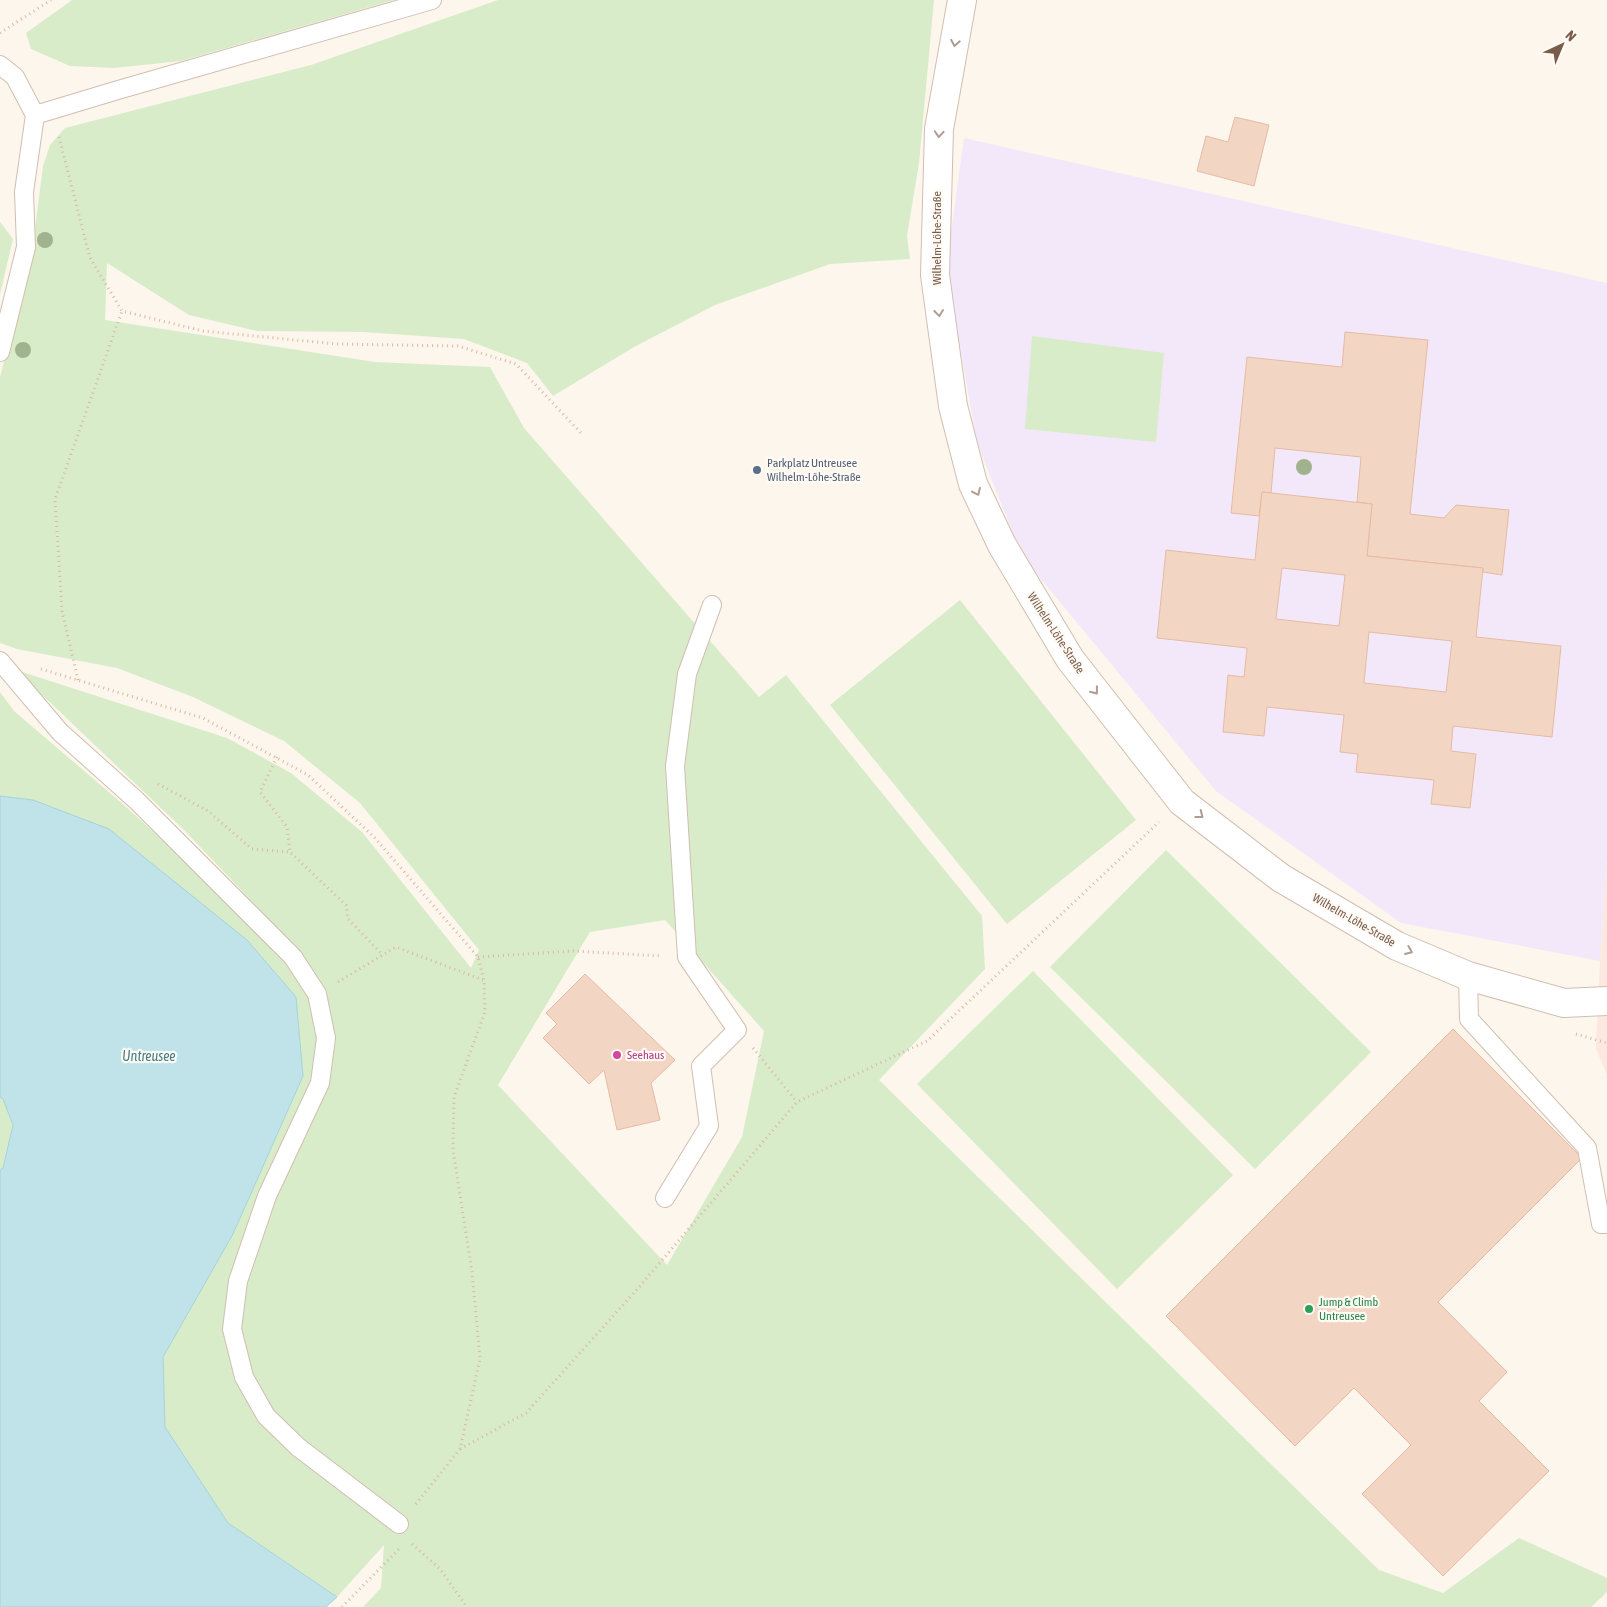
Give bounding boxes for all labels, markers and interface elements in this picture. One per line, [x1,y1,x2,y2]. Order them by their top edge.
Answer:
north arrow [1537,20,1587,70]
text: N [1563,27,1580,44]
one-way arrow [950,39,960,47]
one-way arrow [934,130,945,138]
street label: Wilhelm-Löhe-Straße [930,191,944,285]
one-way arrow [933,310,944,318]
place label: Parkplatz Untreusee Wilhelm-Löhe-Straße [767,456,861,484]
marker: Parkplatz Untreusee Wilhelm-Löhe-Straße [751,464,763,476]
one-way arrow [971,487,981,496]
street label: Wilhelm-Löhe-Straße [1025,590,1087,676]
one-way arrow [1090,685,1098,694]
one-way arrow [1194,810,1203,818]
street label: Wilhelm-Löhe-Straße [1310,891,1398,949]
one-way arrow [1404,945,1413,955]
water label: Untreusee [122,1048,176,1064]
place label: Seehaus [627,1048,664,1062]
marker: Seehaus [611,1049,623,1061]
place label: Jump & Climb Untreusee [1319,1295,1378,1323]
marker: Jump & Climb Untreusee [1303,1303,1315,1315]

